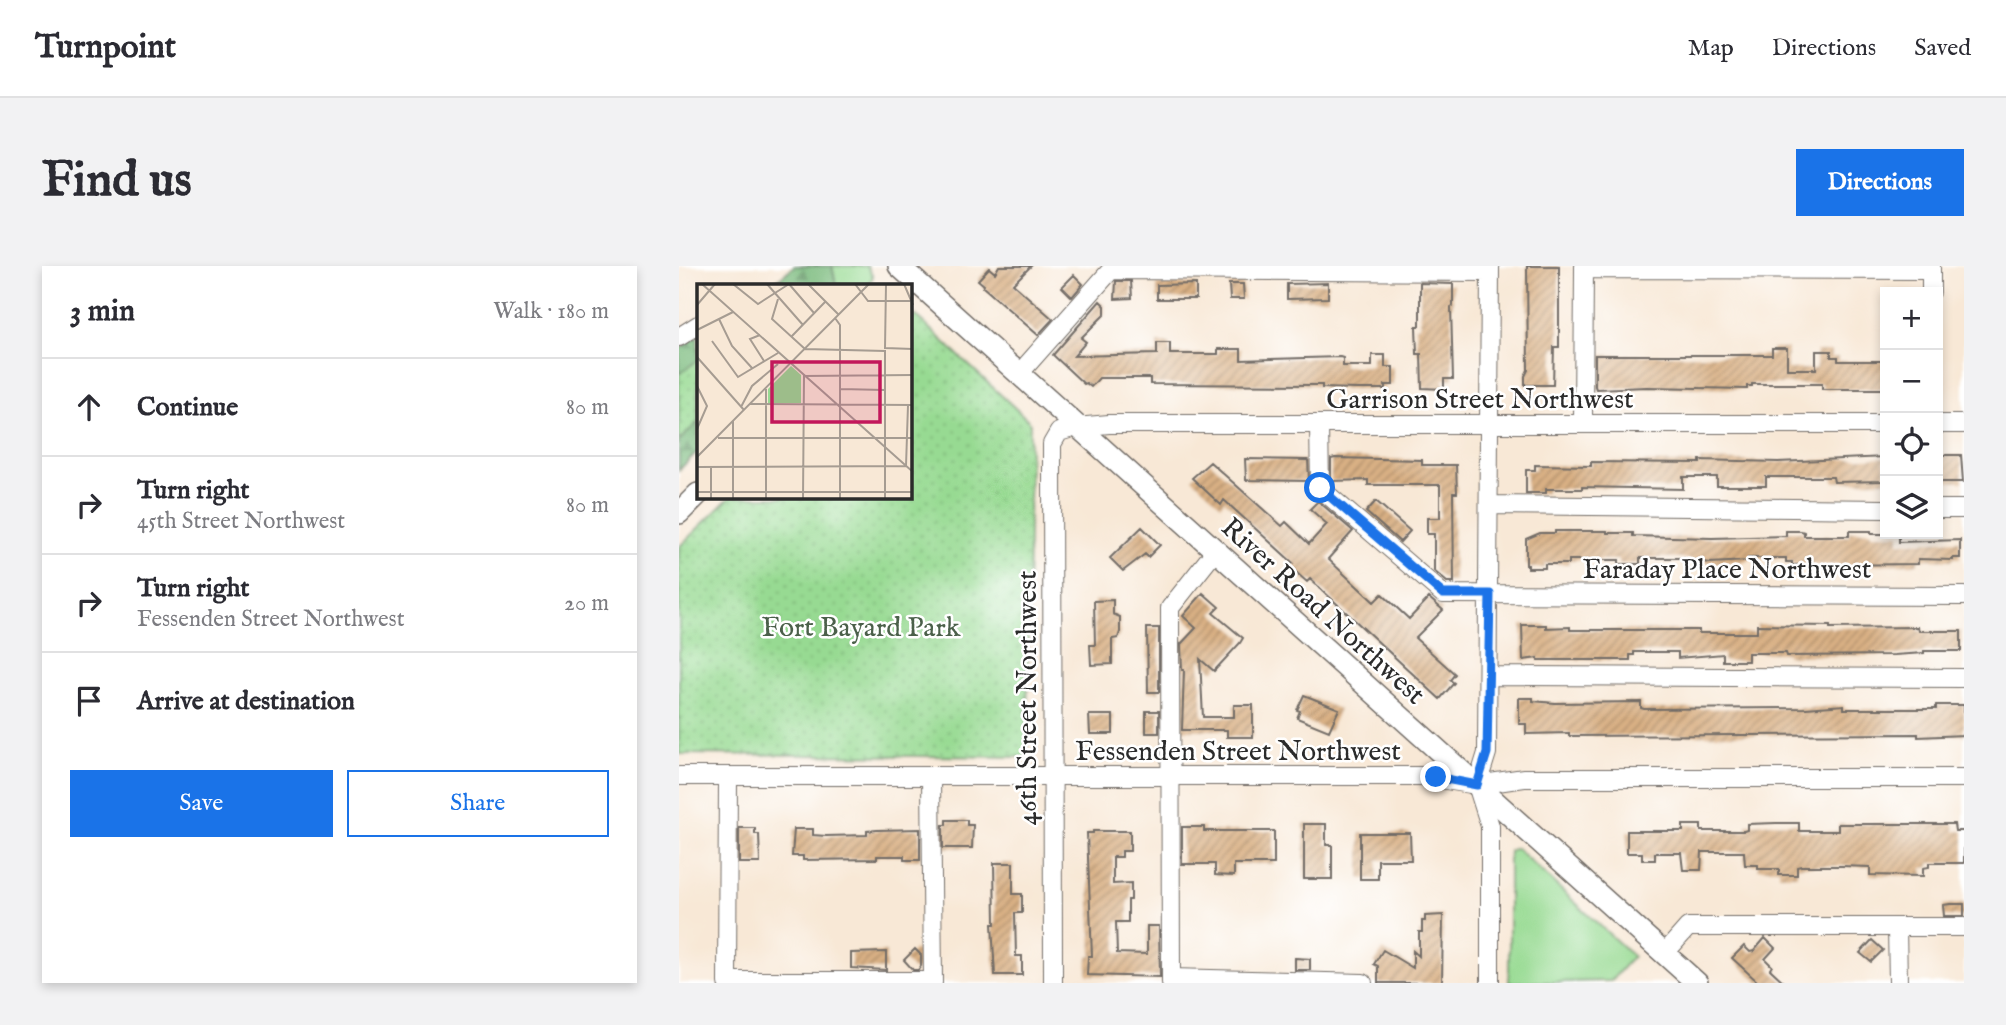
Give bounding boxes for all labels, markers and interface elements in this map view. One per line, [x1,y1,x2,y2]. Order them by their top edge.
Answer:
text: Turnpoint [35,27,176,69]
text: Map [1688,33,1734,64]
text: Directions [1772,33,1876,64]
text: Saved [1914,33,1971,64]
button: Directions [1796,149,1964,216]
text: Find us [42,151,192,213]
inset map [697,284,912,499]
map controls [1880,287,1943,539]
button: + [1880,287,1943,350]
text: 3 min [70,293,135,331]
text: Walk · 180 m [493,297,609,326]
button: − [1880,350,1943,413]
street label: Garrison Street Northwest [1326,383,1634,418]
icon: ahead [70,388,108,426]
text: Continue [137,391,238,424]
text: 80 m [566,393,609,422]
button: locate [1880,413,1943,476]
route start [1304,472,1335,503]
text: Turn right [137,474,250,507]
button: layers [1880,476,1943,539]
icon: right [70,486,108,524]
text: 80 m [566,491,609,520]
text: 45th Street Northwest [137,507,345,536]
street label: River Road Northwest [1213,511,1432,713]
street label: Faraday Place Northwest [1583,553,1872,588]
street label: 46th Street Northwest [1011,570,1046,826]
text: Turn right [137,572,250,605]
icon: right [70,584,108,622]
text: 20 m [564,589,609,618]
text: Fessenden Street Northwest [137,605,405,634]
park label: Fort Bayard Park [761,611,962,646]
icon: arrive [70,682,108,720]
text: Arrive at destination [137,685,355,718]
street label: Fessenden Street Northwest [1075,735,1401,770]
route end [1420,761,1451,792]
button: Save [70,770,333,837]
button: Share [347,770,609,837]

